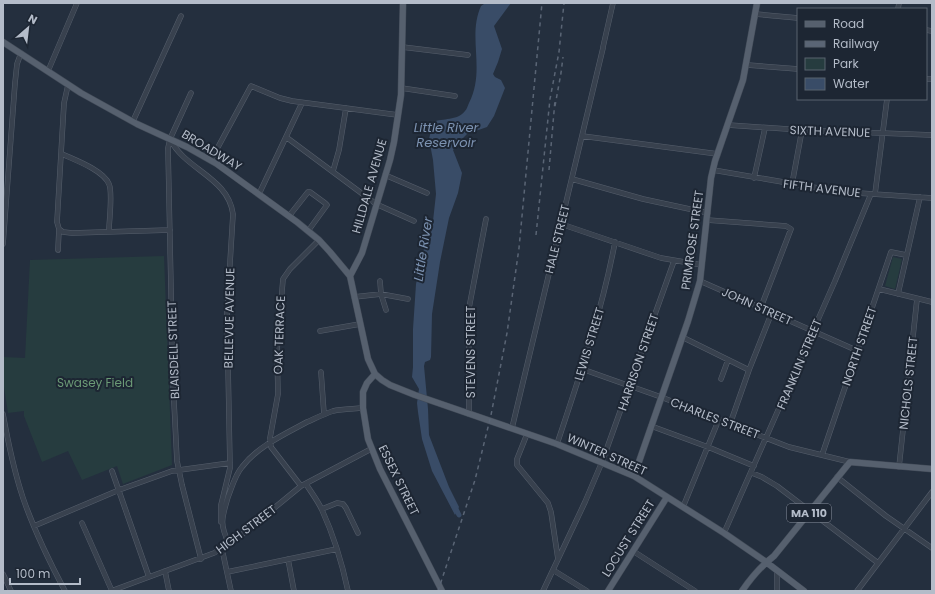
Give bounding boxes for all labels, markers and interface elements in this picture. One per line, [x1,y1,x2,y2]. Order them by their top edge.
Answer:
north arrow [8,8,48,48]
legend [797,8,927,100]
text: N [25,10,40,28]
text: Road [833,15,864,32]
text: Railway [833,35,879,52]
text: Park [833,55,860,72]
text: Water [833,75,870,92]
water label: Little River Reservoir [414,118,480,152]
street label: SIXTH AVENUE [789,121,871,141]
street label: BROADWAY [179,125,245,175]
street label: HILLDALE AVENUE [347,137,391,235]
street label: FIFTH AVENUE [782,175,862,201]
street label: PRIMROSE STREET [677,189,707,291]
street label: HALE STREET [540,202,574,275]
water label: Little River [409,214,438,282]
street label: BELLEVUE AVENUE [220,268,238,368]
street label: JOHN STREET [719,283,795,329]
street label: OAK TERRACE [269,295,289,375]
street label: BLAISDELL STREET [163,300,183,400]
street label: NORTH STREET [837,304,881,388]
street label: STEVENS STREET [462,305,479,398]
street label: LEWIS STREET [570,305,608,383]
street label: HARRISON STREET [613,311,663,413]
street label: FRANKLIN STREET [772,316,826,412]
street label: NICHOLS STREET [895,335,921,430]
park label: Swasey Field [57,374,133,391]
street label: CHARLES STREET [668,393,762,443]
street label: WINTER STREET [564,429,650,479]
street label: ESSEX STREET [375,442,424,519]
street label: LOCUST STREET [597,496,659,580]
street label: HIGH STREET [212,500,280,557]
road number: MA 110 [787,504,831,522]
scale bar [10,560,80,586]
text: 100 m [16,565,50,582]

